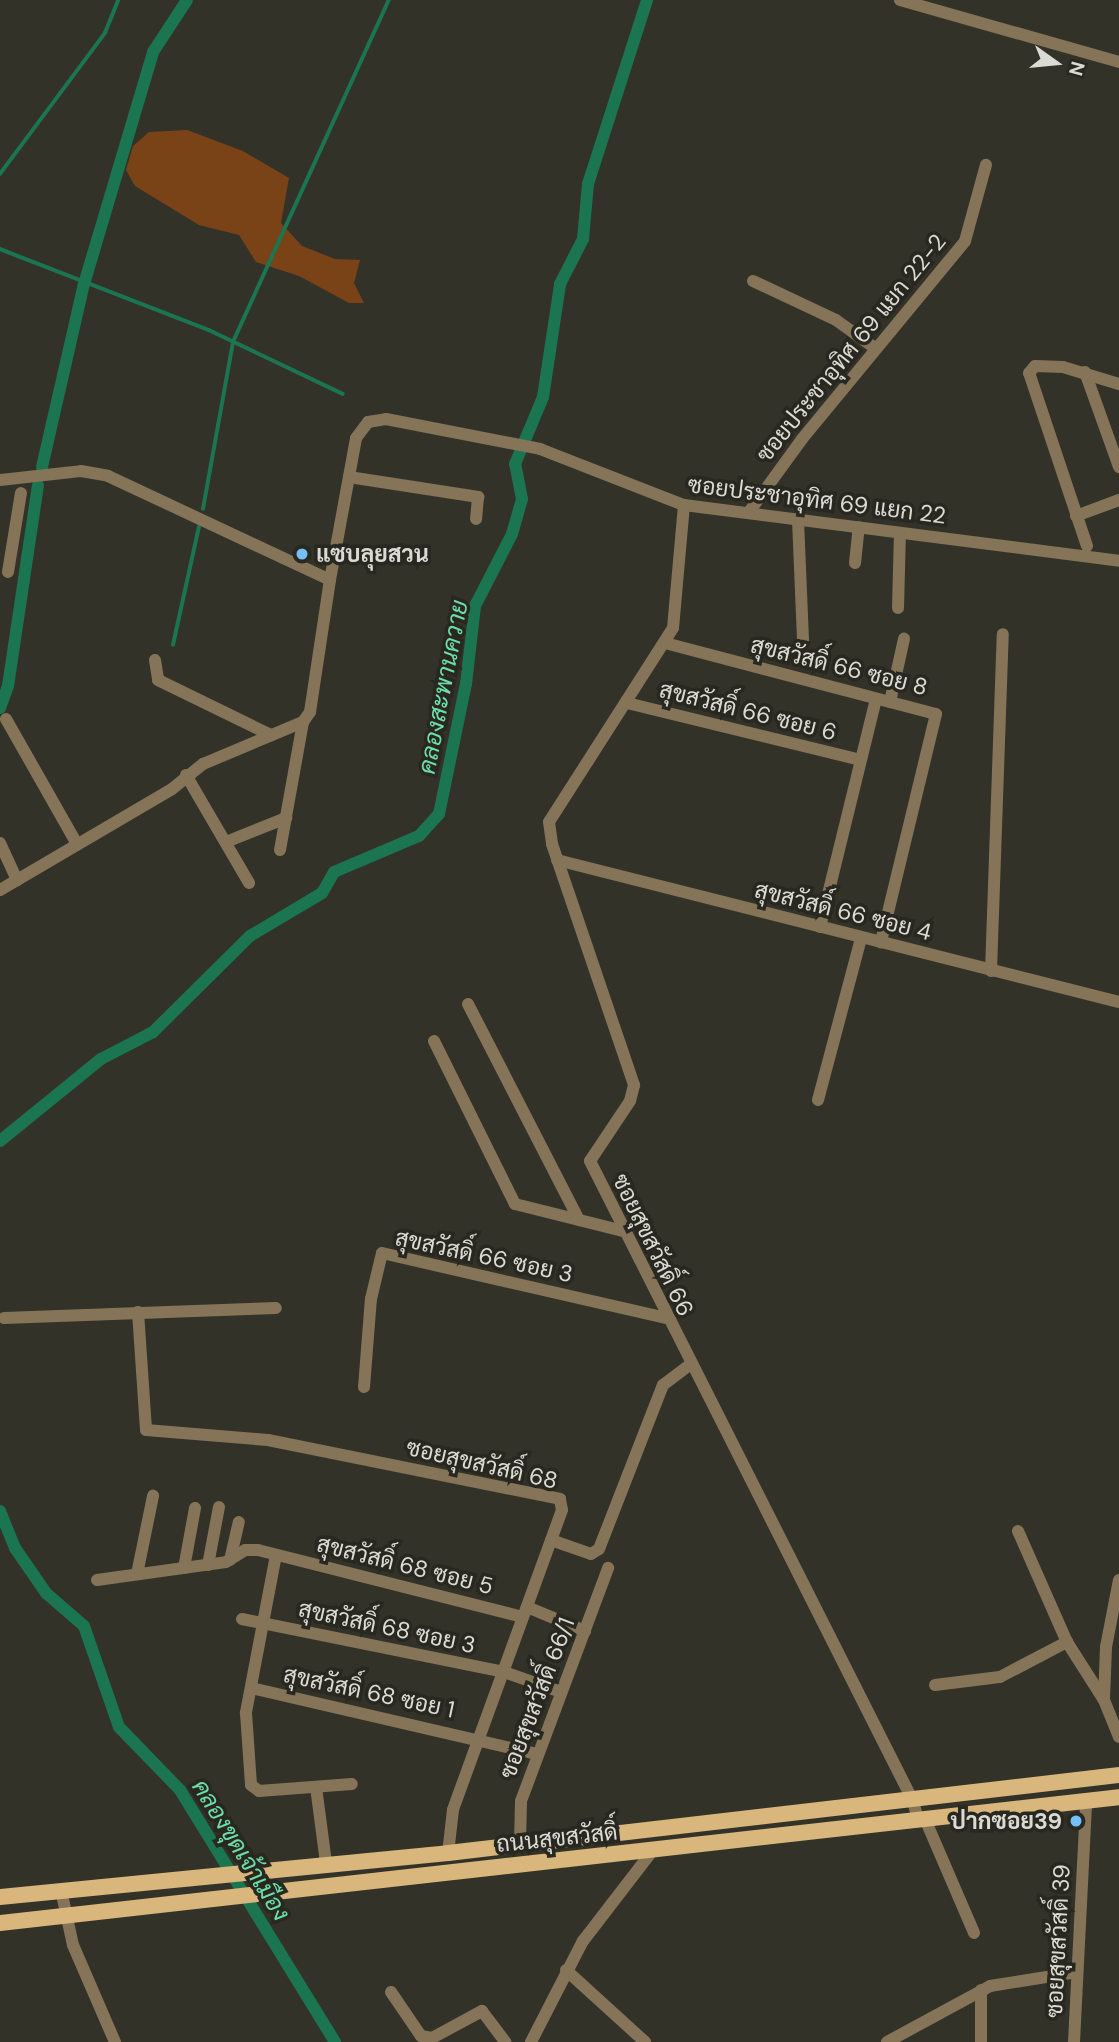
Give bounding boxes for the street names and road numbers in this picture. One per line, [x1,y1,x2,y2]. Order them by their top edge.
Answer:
street label: ซอยประชาอุทิศ 69 แยก 22-2 [750,228,952,468]
street label: ซอยประชาอุทิศ 69 แยก 22 [686,470,948,530]
street label: สุขสวัสดิ์ 66 ซอย 8 [748,631,930,701]
street label: สุขสวัสดิ์ 66 ซอย 6 [657,676,839,746]
street label: สุขสวัสดิ์ 66 ซอย 4 [752,876,934,946]
street label: ซอยสุขสวัสดิ์ 66 [607,1169,699,1321]
street label: สุขสวัสดิ์ 66 ซอย 3 [393,1224,575,1288]
street label: ซอยสุขสวัสดิ์ 68 [404,1433,560,1495]
street label: สุขสวัสดิ์ 68 ซอย 5 [314,1530,496,1600]
street label: สุขสวัสดิ์ 68 ซอย 3 [296,1595,478,1659]
street label: ซอยสุขสวัสดิ์ 66/1 [494,1614,580,1782]
street label: สุขสวัสดิ์ 68 ซอย 1 [281,1660,457,1724]
street label: ถนนสุขสวัสดิ์ [495,1818,619,1858]
street label: ซอยสุขสวัสดิ์ 39 [1040,1864,1076,2018]

